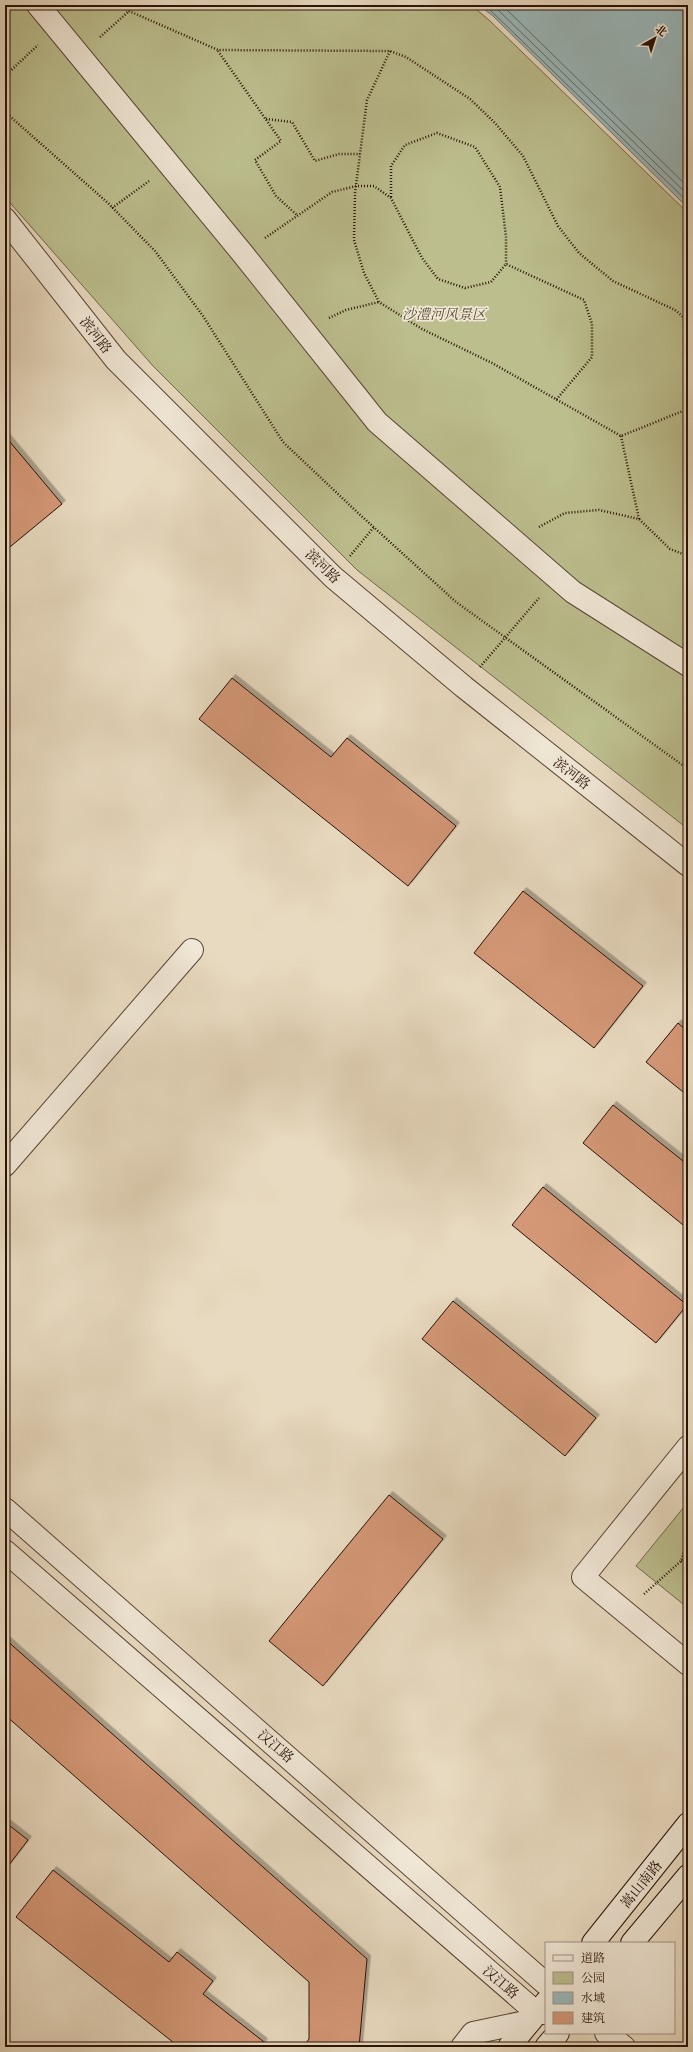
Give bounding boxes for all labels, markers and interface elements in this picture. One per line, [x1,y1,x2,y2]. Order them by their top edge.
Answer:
north arrow [635,18,675,58]
text: 北 [652,21,670,40]
park label: 沙澧河风景区 [402,305,488,324]
street label: 滨河路 [75,313,116,358]
street label: 滨河路 [301,545,344,588]
street label: 滨河路 [549,753,594,794]
street label: 汉江路 [254,1725,298,1767]
street label: 嵩山南路 [616,1857,666,1912]
legend [545,1942,675,2034]
text: 道路 [581,1950,605,1966]
street label: 汉江路 [479,1961,523,2003]
text: 公园 [581,1970,605,1986]
text: 水域 [581,1990,605,2006]
text: 建筑 [581,2010,605,2026]

